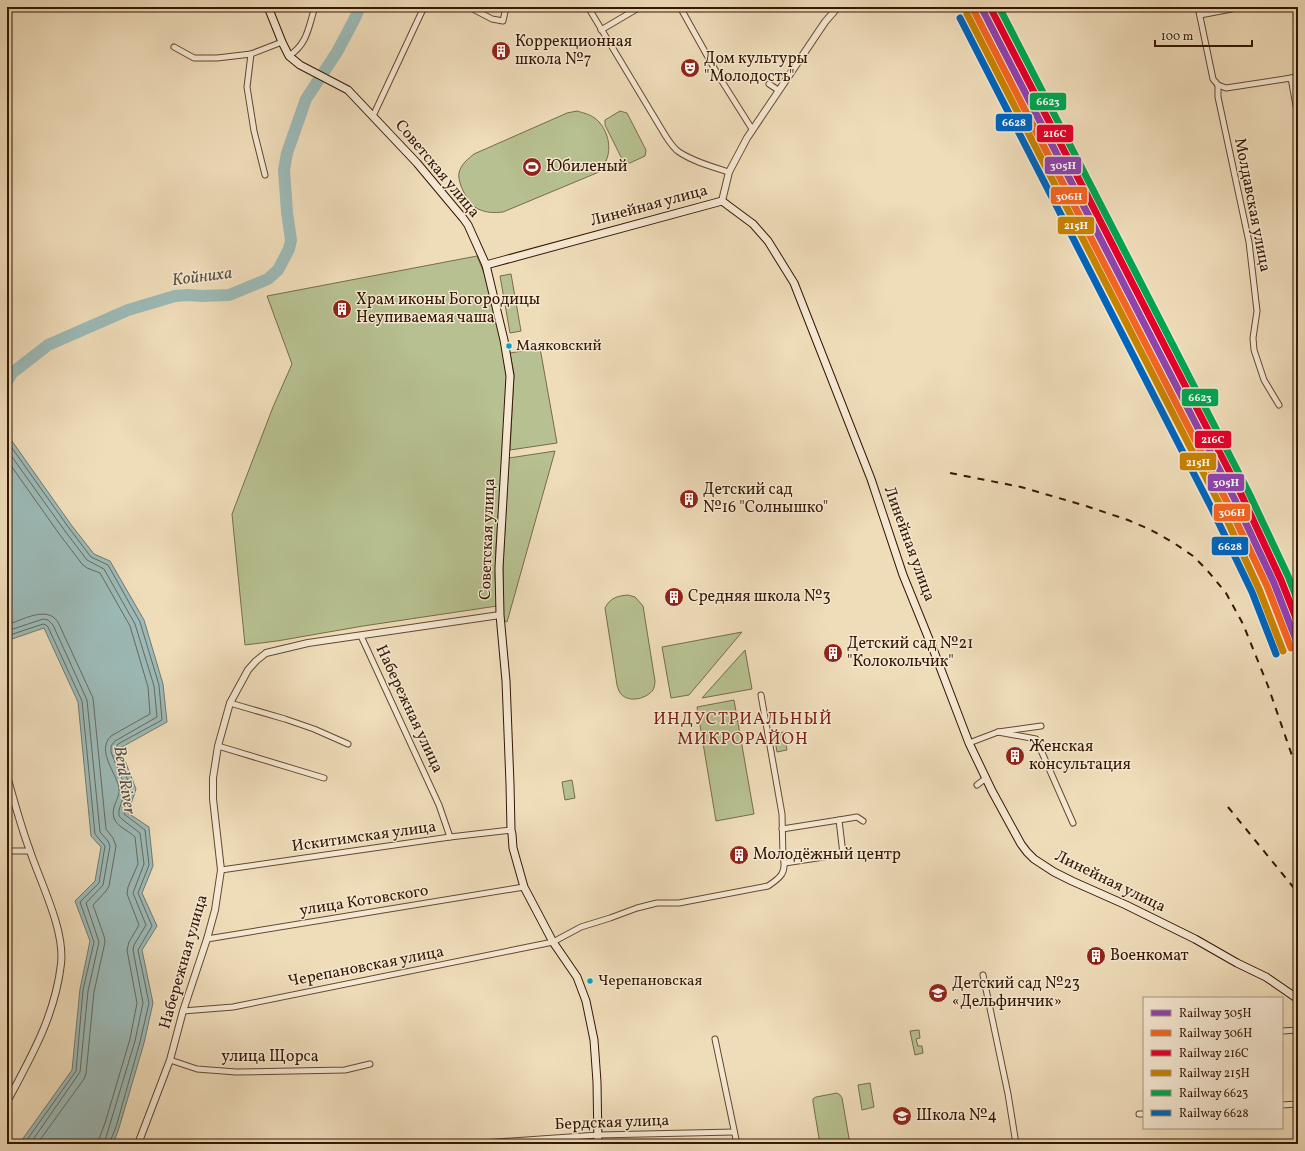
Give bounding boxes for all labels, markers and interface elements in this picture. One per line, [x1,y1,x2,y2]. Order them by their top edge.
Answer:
scale bar [1155,22,1252,48]
text: 100 m [1161,29,1194,45]
place label: Коррекционная школа №7 [515,31,632,71]
building icon: Коррекционная школа №7 [490,40,512,62]
place label: Дом культуры "Молодость" [704,48,808,88]
theatre icon: Дом культуры "Молодость" [679,57,701,79]
line badge: 6623 [1029,92,1067,111]
text: 6623 [1036,95,1060,110]
line badge: 6628 [995,113,1033,132]
street label: Советская улица [389,115,485,223]
text: 6628 [1002,116,1026,131]
line badge: 216С [1036,124,1074,143]
text: 216С [1043,127,1067,142]
street label: Молдавская улица [1228,136,1276,274]
sports icon: Юбиленый [521,156,543,178]
place label: Юбиленый [546,156,628,178]
line badge: 305Н [1044,156,1082,175]
text: 305Н [1050,159,1076,174]
street label: Линейная улица [588,180,710,232]
line badge: 306Н [1050,186,1088,205]
text: 306Н [1056,190,1083,205]
line badge: 215Н [1057,216,1095,235]
text: 215Н [1064,219,1088,234]
water label: Койниха [170,262,234,292]
place label: Храм иконы Богородицы Неупиваемая чаша [356,289,540,329]
building icon: Храм иконы Богородицы Неупиваемая чаша [331,298,353,320]
place label: Маяковский [516,336,602,357]
marker: Маяковский [504,341,514,351]
line badge: 6623 [1181,388,1219,407]
text: 6623 [1188,391,1212,406]
line badge: 216С [1194,430,1232,449]
text: 216С [1201,433,1225,448]
line badge: 215Н [1179,452,1217,471]
text: 215Н [1186,456,1210,471]
line badge: 305Н [1207,473,1245,492]
text: 305Н [1213,476,1239,491]
street label: Советская улица [475,478,501,600]
place label: Детский сад №16 "Солнышко" [703,479,828,519]
street label: Линейная улица [878,483,940,605]
building icon: Детский сад №16 "Солнышко" [678,488,700,510]
line badge: 306Н [1213,503,1251,522]
text: 306Н [1219,506,1246,521]
line badge: 6628 [1211,536,1249,556]
text: 6628 [1218,540,1242,555]
building icon: Средняя школа №3 [663,586,685,608]
place label: Средняя школа №3 [688,586,831,608]
place label: Детский сад №21 "Колокольчик" [847,633,973,673]
street label: Набережная улица [370,641,448,777]
building icon: Детский сад №21 "Колокольчик" [822,642,844,664]
district label: ИНДУСТРИАЛЬНЫЙ МИКРОРАЙОН [653,708,833,751]
place label: Женская консультация [1029,736,1131,776]
water label: Berd River [107,744,141,816]
building icon: Женская консультация [1004,745,1026,767]
street label: Искитимская улица [290,816,438,858]
building icon: Молодёжный центр [728,844,750,866]
place label: Молодёжный центр [753,844,901,866]
street label: Линейная улица [1051,846,1169,918]
street label: улица Котовского [298,880,430,922]
street label: Набережная улица [154,892,214,1032]
street label: Черепановская улица [286,941,446,993]
building icon: Военкомат [1085,945,1107,967]
place label: Военкомат [1110,945,1189,967]
place label: Черепановская [598,971,702,992]
place label: Детский сад №23 «Дельфинчик» [952,973,1080,1013]
marker: Черепановская [585,976,595,986]
school or university icon: Детский сад №23 «Дельфинчик» [927,982,949,1004]
legend [1143,997,1283,1129]
text: Railway 305Н [1179,1006,1252,1022]
text: Railway 306Н [1179,1026,1252,1042]
street label: улица Щорса [221,1046,319,1068]
text: Railway 216С [1179,1046,1249,1062]
text: Railway 215Н [1179,1066,1250,1082]
text: Railway 6623 [1179,1086,1248,1102]
school or university icon: Школа №4 [891,1105,913,1127]
place label: Школа №4 [916,1105,997,1127]
text: Railway 6628 [1179,1106,1249,1122]
street label: Бердская улица [554,1110,670,1136]

